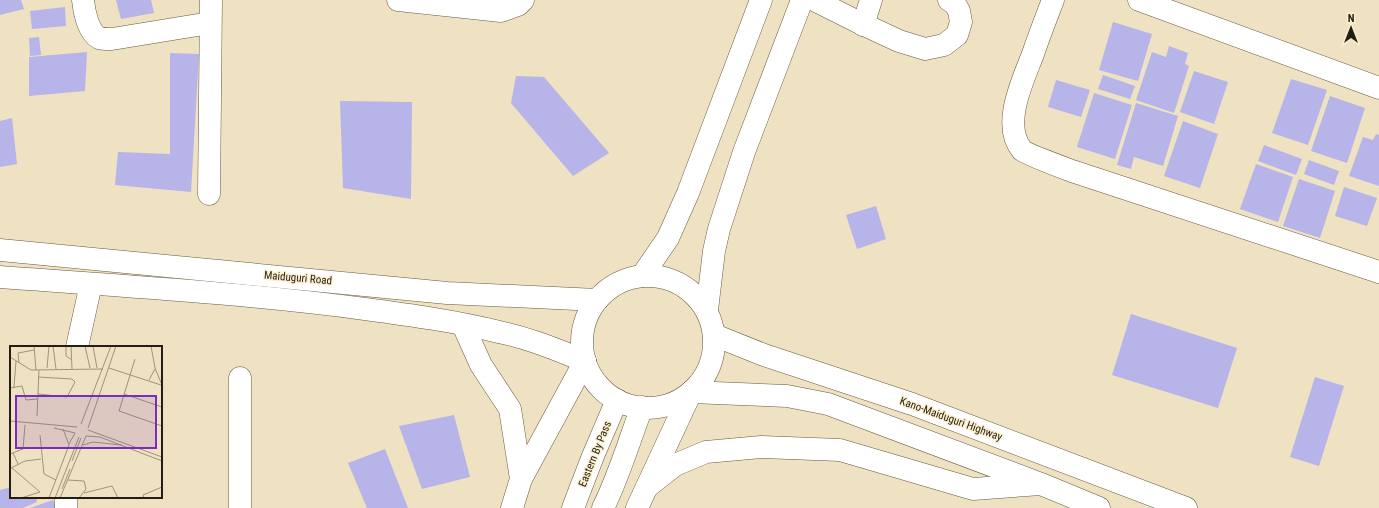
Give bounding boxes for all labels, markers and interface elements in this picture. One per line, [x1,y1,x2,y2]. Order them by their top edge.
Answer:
north arrow [1331,8,1371,48]
text: N [1348,12,1355,25]
street label: Maiduguri Road [264,269,332,287]
inset map [10,346,162,498]
street label: Kano-Maiduguri Highway [898,394,1004,444]
street label: Eastern By Pass [576,419,614,489]

